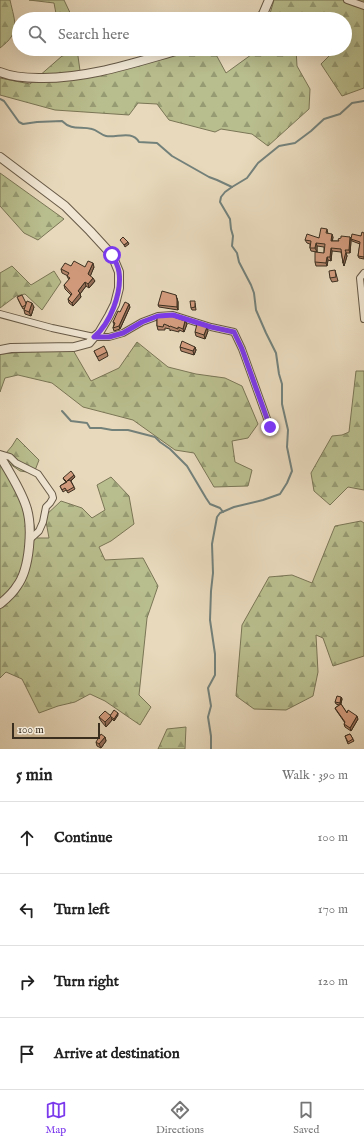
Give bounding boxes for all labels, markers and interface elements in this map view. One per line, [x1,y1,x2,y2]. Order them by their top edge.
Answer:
search box [12,12,352,56]
icon: search [26,23,48,45]
text: Search here [58,25,129,44]
route start [103,246,121,264]
route end [261,418,279,436]
scale bar [12,721,100,740]
text: 100 m [18,723,44,737]
text: 5 min [16,765,53,786]
text: Walk · 390 m [282,767,348,784]
icon: ahead [16,827,38,849]
text: Continue [54,828,112,847]
text: 100 m [318,829,348,846]
icon: left [16,899,38,921]
text: Turn left [54,900,110,919]
text: 170 m [318,901,348,918]
icon: right [16,971,38,993]
text: Turn right [54,972,119,991]
text: 120 m [318,973,348,990]
icon: arrive [16,1043,38,1065]
text: Arrive at destination [54,1044,180,1063]
tab: Map [45,1099,67,1137]
tab: Directions [156,1099,204,1137]
tab: Saved [293,1099,319,1137]

